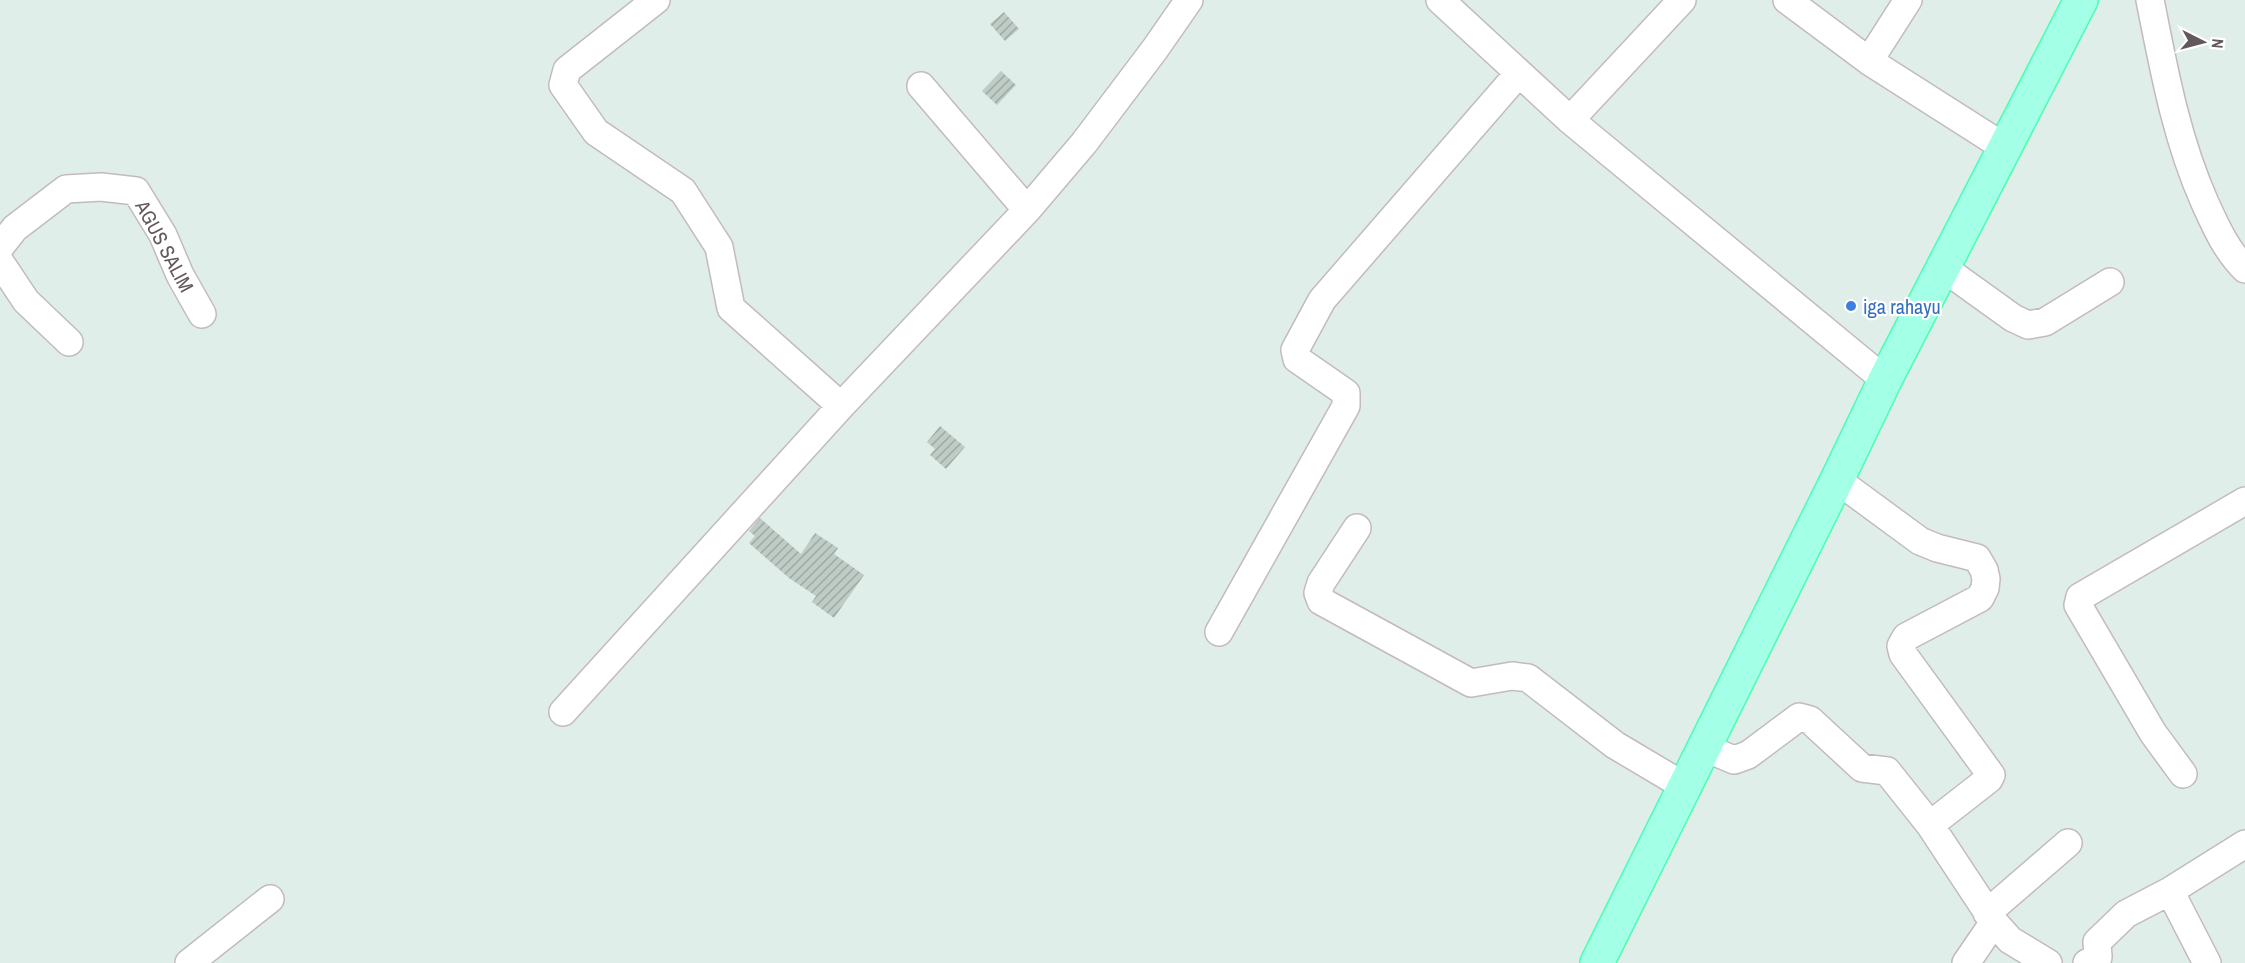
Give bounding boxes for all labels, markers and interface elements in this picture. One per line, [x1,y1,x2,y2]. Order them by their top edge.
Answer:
north arrow [2173,12,2233,72]
text: N [2206,38,2229,49]
street label: AGUS SALIM [129,195,200,297]
place label: iga rahayu [1863,293,1941,320]
marker: iga rahayu [1844,299,1858,313]

